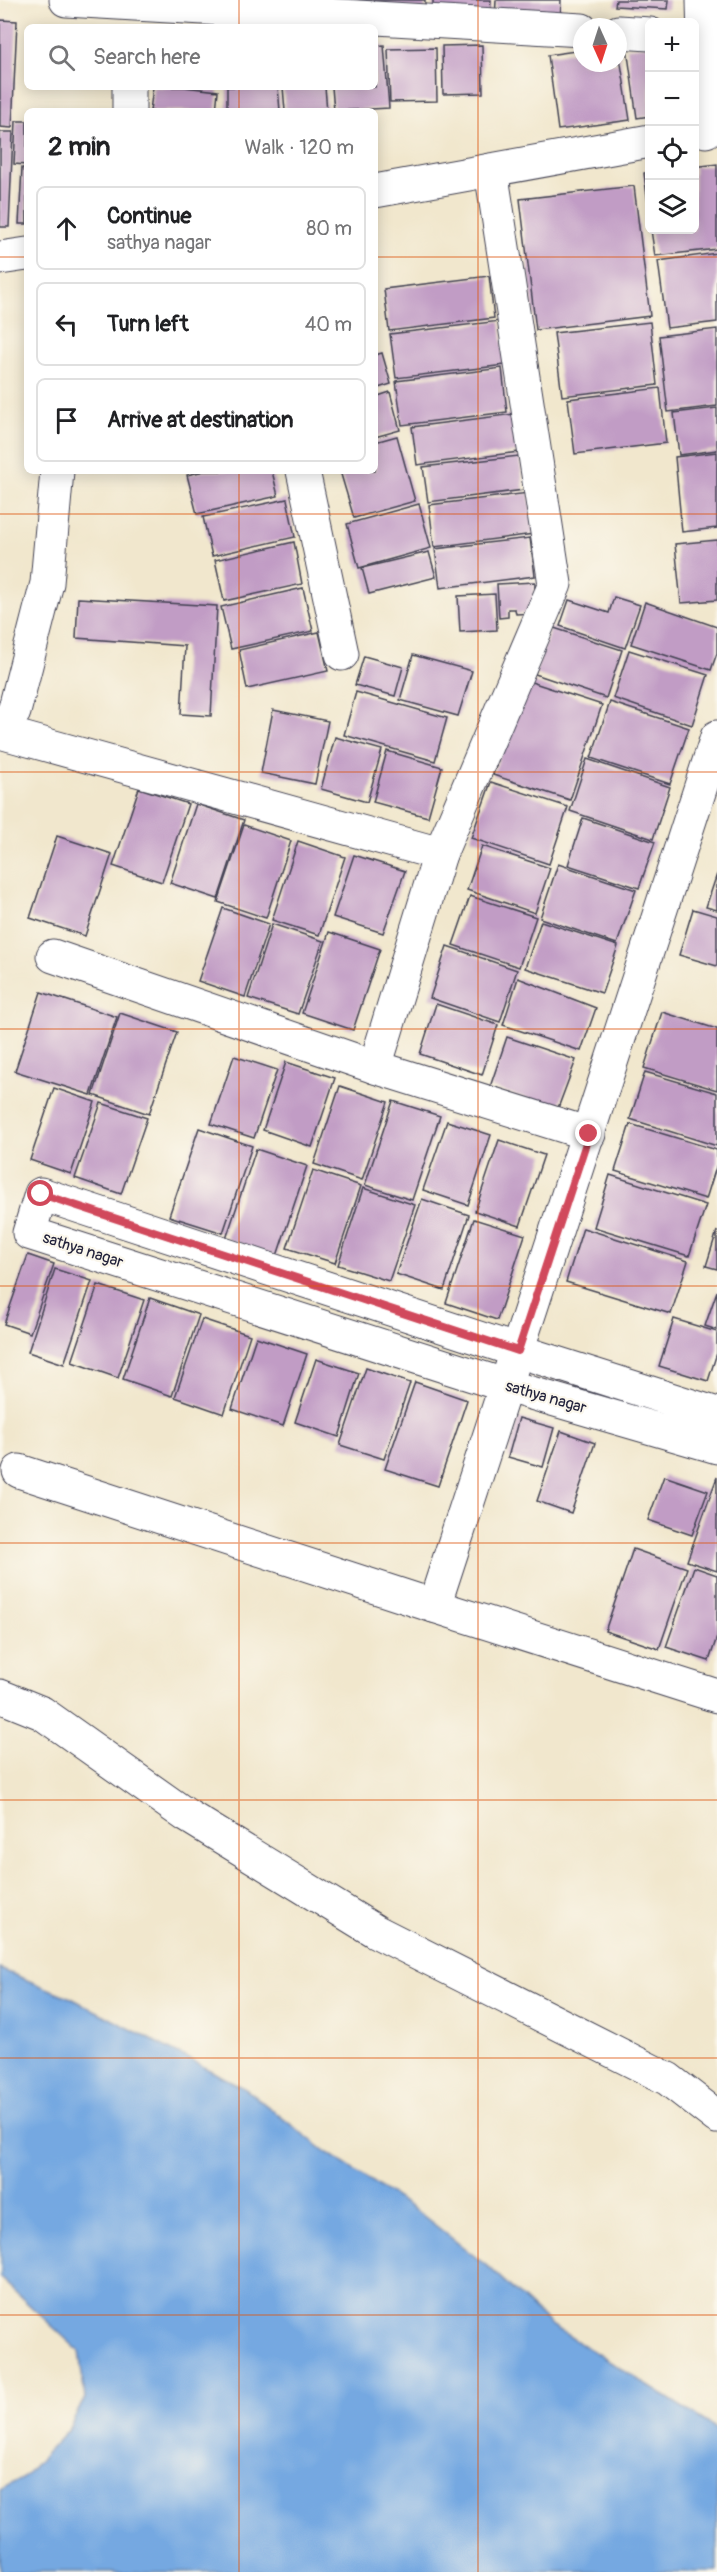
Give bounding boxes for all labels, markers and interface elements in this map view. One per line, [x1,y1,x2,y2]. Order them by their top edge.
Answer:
north arrow [573,18,627,72]
map controls [645,18,699,234]
button: + [645,18,699,72]
search box [24,24,378,90]
icon: search [45,41,78,74]
text: Search here [93,43,200,71]
button: − [645,72,699,126]
button: locate [645,126,699,180]
text: 2 min [48,131,110,163]
text: Walk · 120 m [245,135,354,160]
button: layers [645,180,699,234]
text: Continue [107,202,191,230]
icon: ahead [50,212,83,245]
text: 80 m [306,216,352,241]
text: sathya nagar [107,230,211,255]
icon: left [50,308,83,341]
text: Turn left [107,310,189,338]
text: 40 m [305,312,352,337]
icon: arrive [50,404,83,437]
text: Arrive at destination [107,406,293,434]
route end [575,1120,601,1146]
route start [27,1180,53,1206]
street label: sathya nagar [40,1228,126,1272]
street label: sathya nagar [503,1376,589,1418]

